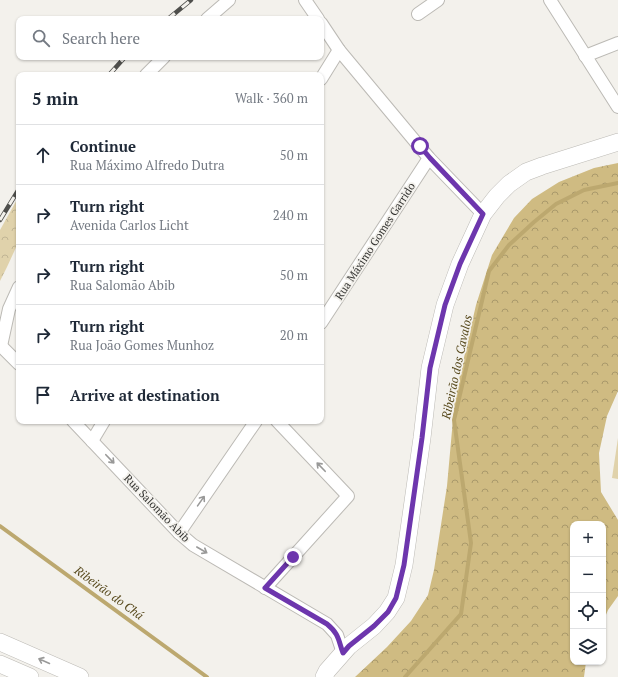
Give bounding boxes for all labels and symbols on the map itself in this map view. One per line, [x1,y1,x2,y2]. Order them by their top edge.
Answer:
route start [411,137,429,155]
street label: Rua Máximo Gomes Garrido [332,180,418,302]
water label: Ribeirão dos Cavalos [438,313,475,421]
one-way arrow [105,454,114,464]
one-way arrow [317,463,326,473]
street label: Rua Salomão Abib [121,471,193,545]
one-way arrow [197,495,205,506]
one-way arrow [196,547,208,555]
route end [284,548,302,566]
water label: Ribeirão do Chá [71,562,147,623]
one-way arrow [38,657,50,664]

